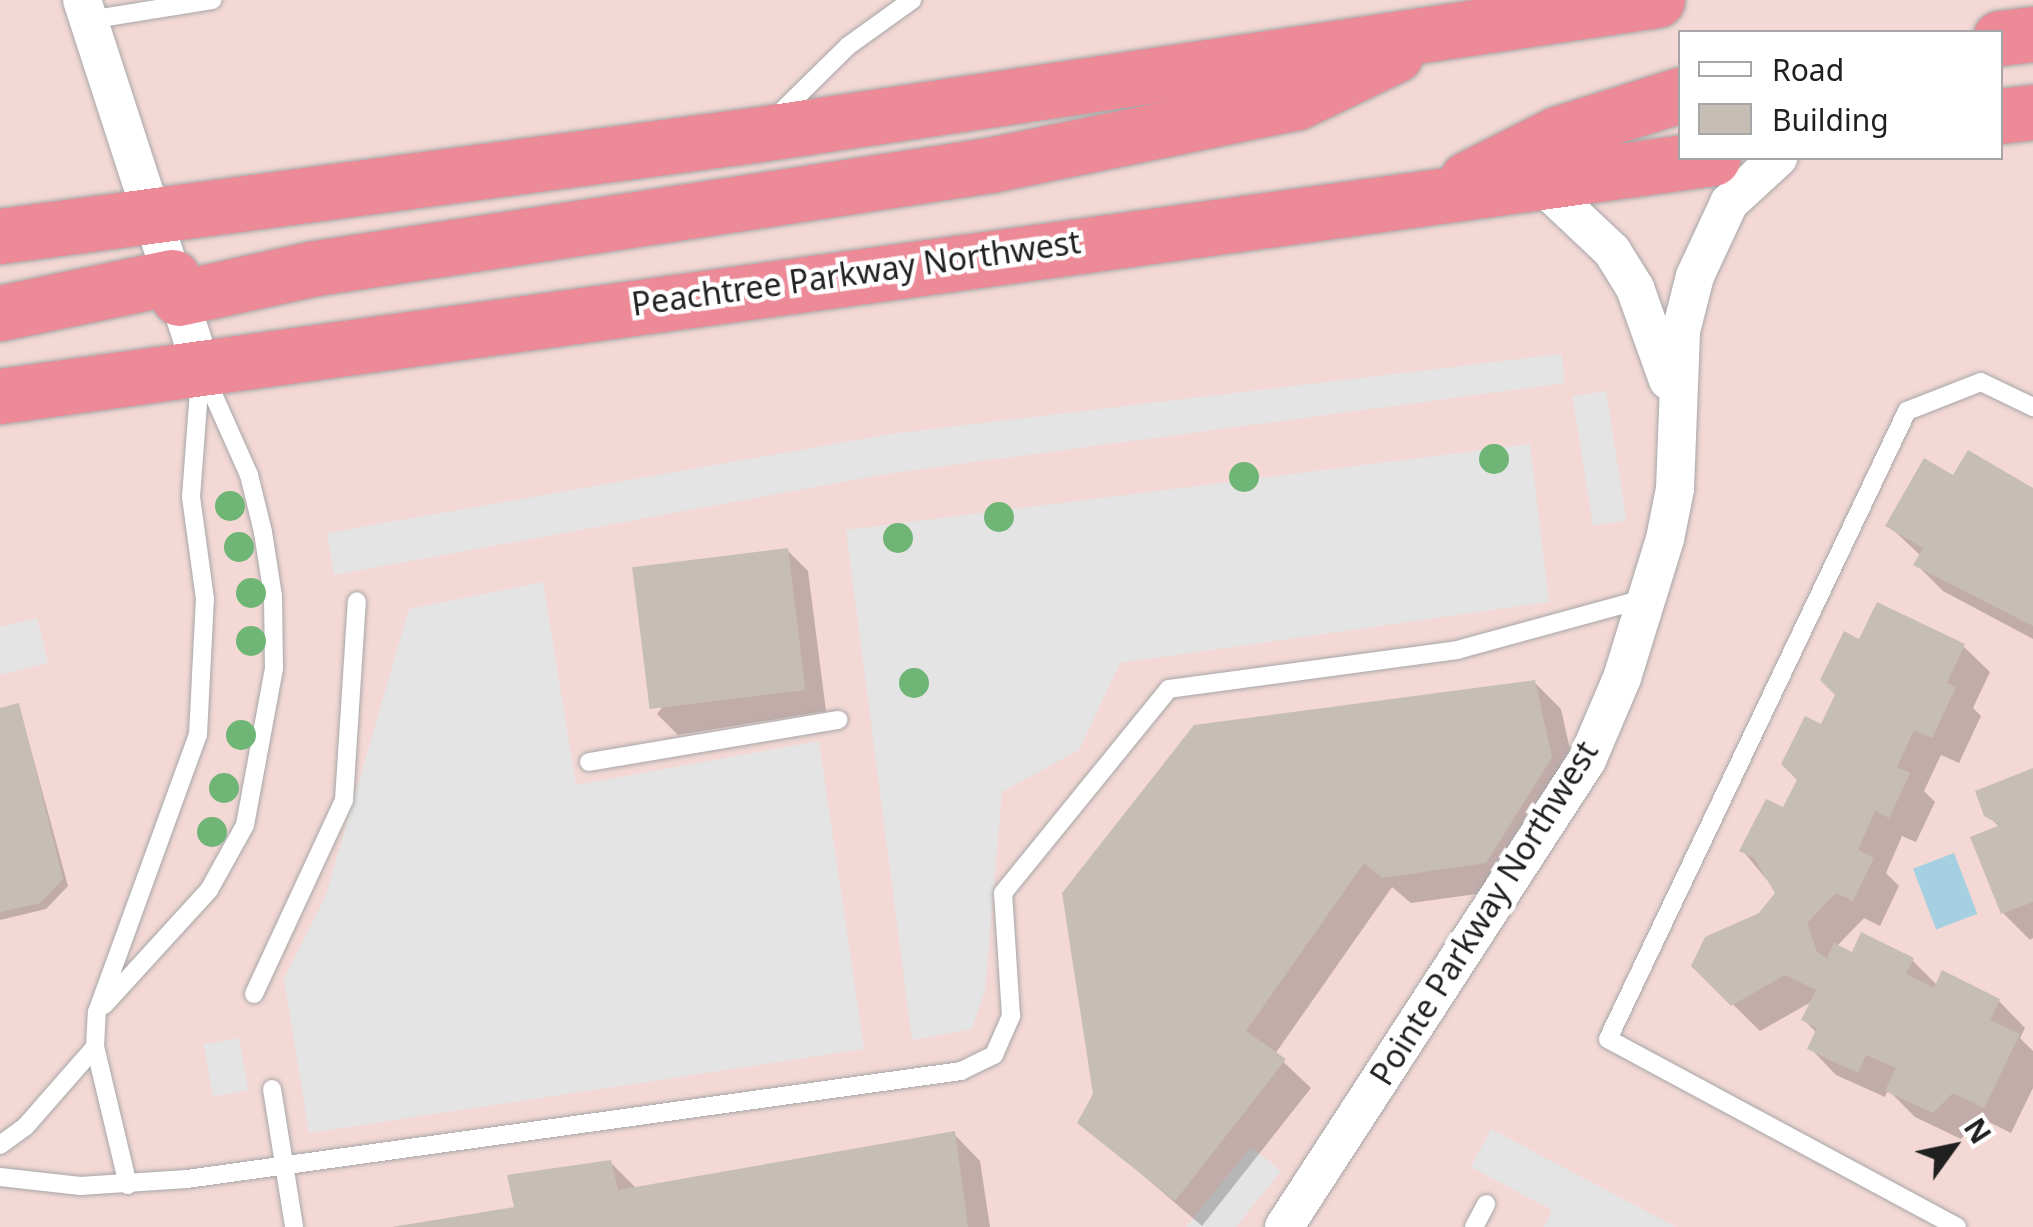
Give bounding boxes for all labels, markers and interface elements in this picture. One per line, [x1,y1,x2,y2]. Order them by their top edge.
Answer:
legend [1678,30,2003,160]
text: Road [1772,49,1844,90]
text: Building [1772,99,1889,140]
street label: Peachtree Parkway Northwest [629,222,1083,324]
street label: Pointe Parkway Northwest [1362,734,1606,1092]
north arrow [1903,1097,2003,1197]
text: N [1956,1111,2000,1151]

